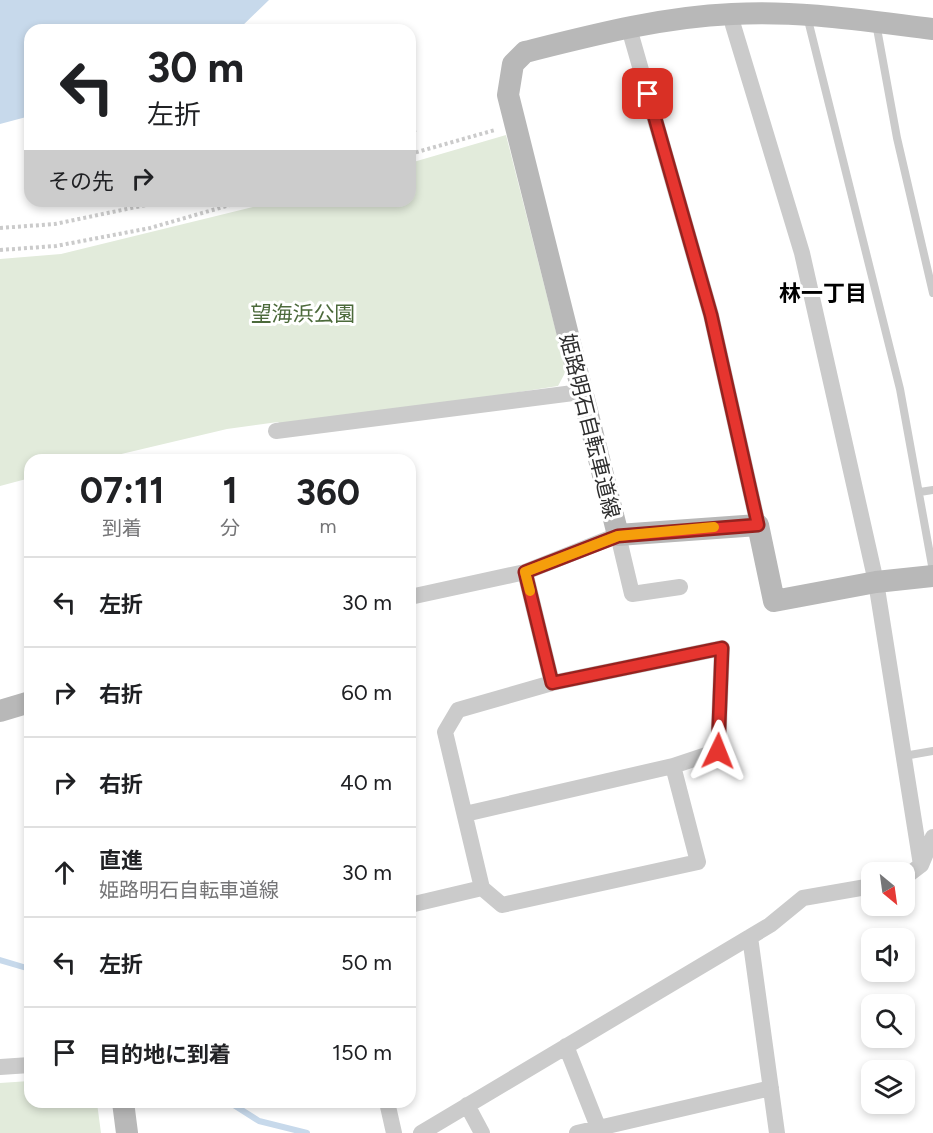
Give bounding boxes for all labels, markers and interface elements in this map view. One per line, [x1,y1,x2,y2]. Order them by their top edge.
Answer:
text: 30 m [147,42,244,93]
icon: left [48,48,126,126]
pin [622,68,673,119]
icon: arrive [631,77,664,110]
text: 左折 [147,98,201,131]
icon: right [126,162,159,195]
text: その先 [48,168,114,195]
district label: 林一丁目 [779,280,867,307]
park label: 望海浜公園 [251,301,356,326]
street label: 姫路明石自転車道線 [555,331,625,521]
text: 07:11 [80,469,164,512]
text: 1 [223,469,238,512]
text: 360 [296,471,360,514]
text: m [320,514,337,538]
text: 到着 [102,516,142,540]
text: 分 [220,516,240,540]
icon: left [48,586,81,619]
text: 30 m [342,589,392,616]
text: 左折 [99,591,143,618]
icon: right [48,676,81,709]
text: 60 m [341,679,392,706]
text: 右折 [99,681,143,708]
position arrow [686,719,750,783]
icon: right [48,766,81,799]
text: 40 m [340,769,392,796]
text: 右折 [99,771,143,798]
text: 直進 [99,847,143,874]
icon: ahead [48,856,81,889]
text: 30 m [342,859,392,886]
north arrow [861,862,915,916]
map controls [861,862,915,1114]
text: 姫路明石自転車道線 [99,878,279,902]
button: sound [861,928,915,982]
icon: left [48,946,81,979]
text: 50 m [341,949,392,976]
text: 左折 [99,951,143,978]
button: search [861,994,915,1048]
icon: arrive [48,1036,81,1069]
text: 150 m [332,1039,392,1066]
text: 目的地に到着 [99,1041,231,1068]
button: layers [861,1060,915,1114]

